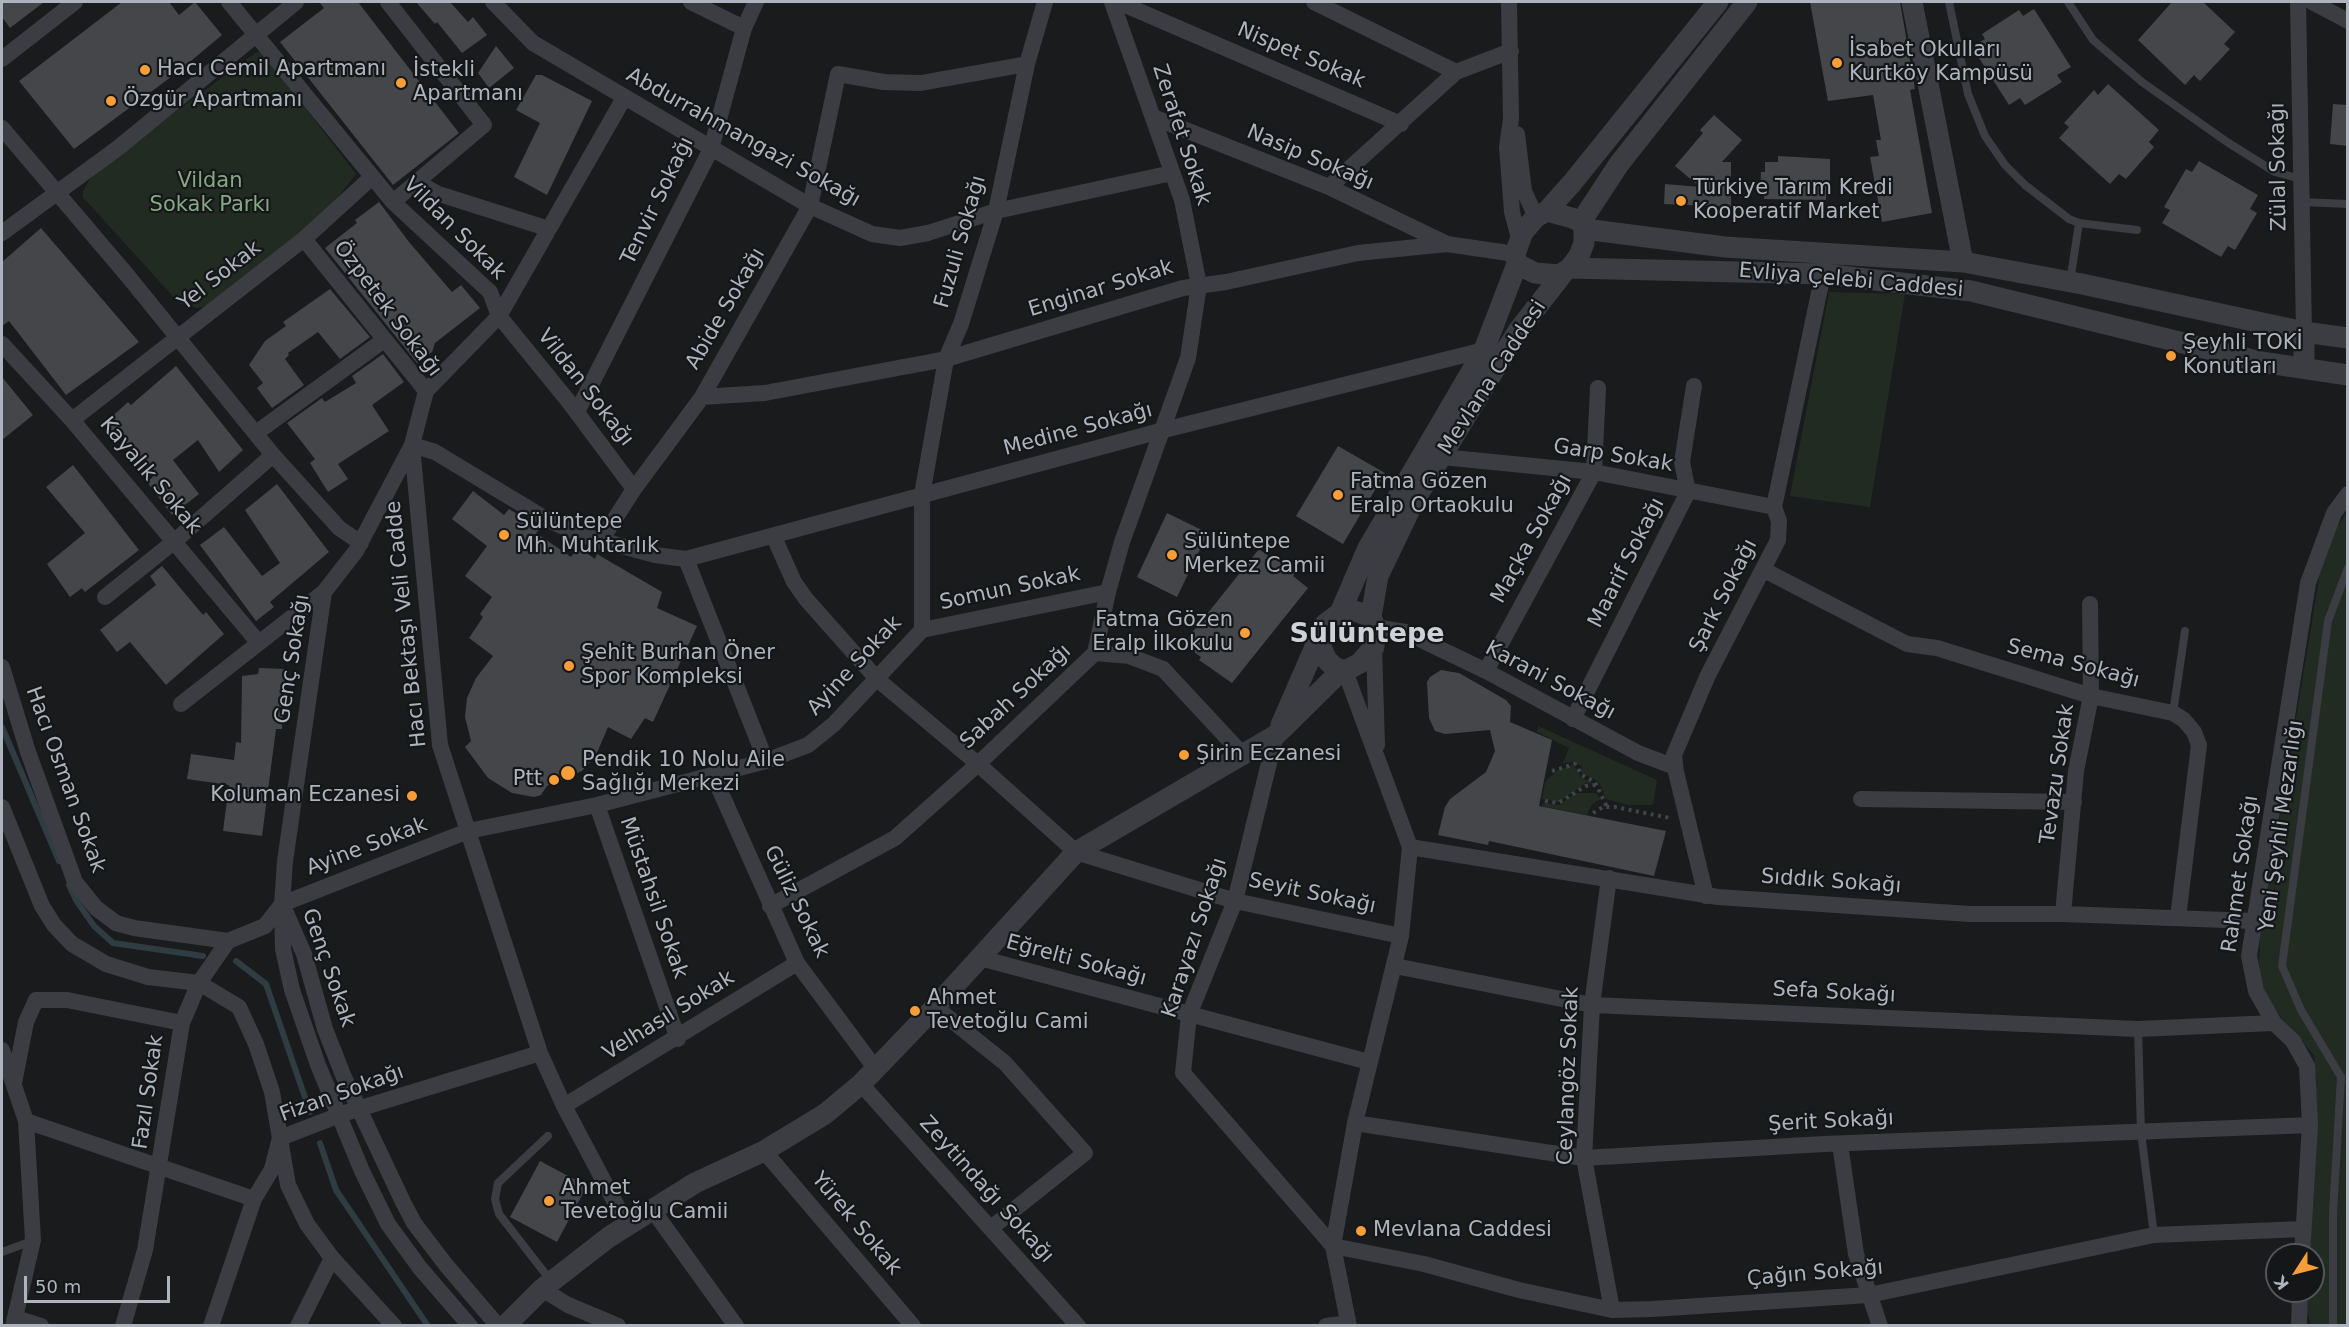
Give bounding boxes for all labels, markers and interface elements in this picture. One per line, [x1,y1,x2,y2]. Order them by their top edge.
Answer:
street label: Nispet Sokak [1233,18,1369,94]
place label: İsabet Okulları Kurtköy Kampüsü [1849,38,2033,88]
marker: İsabet Okulları Kurtköy Kampüsü [1830,56,1844,70]
place label: Hacı Cemil Apartmanı [157,57,386,83]
place label: İstekli Apartmanı [413,58,523,108]
street label: Zerafet Sokak [1146,61,1216,209]
marker: Hacı Cemil Apartmanı [138,63,152,77]
street label: Abdurrahmangazi Sokağı [622,63,864,213]
marker: İstekli Apartmanı [394,76,408,90]
place label: Özgür Apartmanı [123,88,302,114]
marker: Özgür Apartmanı [104,94,118,108]
street label: Zülal Sokağı [2265,102,2293,232]
street label: Nasip Sokağı [1243,120,1377,196]
street label: Tenvir Sokağı [616,133,700,269]
park label: Vildan Sokak Parkı [150,169,270,219]
street label: Vildan Sokak [397,172,511,286]
street label: Fuzuli Sokağı [930,173,992,311]
place label: Türkiye Tarım Kredi Kooperatif Market [1693,176,1893,226]
marker: Türkiye Tarım Kredi Kooperatif Market [1674,194,1688,208]
street label: Yel Sokak [173,236,267,316]
street label: Özpetek Sokağı [328,236,446,382]
street label: Abide Sokağı [681,244,771,374]
street label: Enginar Sokak [1025,255,1177,323]
street label: Evliya Çelebi Caddesi [1738,259,1964,303]
street label: Mevlana Caddesi [1434,296,1552,460]
street label: Vildan Sokağı [531,324,639,452]
place label: Şeyhli TOKİ Konutları [2183,331,2303,381]
marker: Şeyhli TOKİ Konutları [2164,349,2178,363]
street label: Medine Sokağı [1001,398,1155,462]
street label: Kayalık Sokak [94,412,206,540]
street label: Garp Sokak [1551,434,1675,478]
place label: Fatma Gözen Eralp Ortaokulu [1350,470,1514,520]
street label: Maçka Sokağı [1486,470,1578,608]
marker: Fatma Gözen Eralp Ortaokulu [1331,488,1345,502]
street label: Maarif Sokağı [1583,494,1671,632]
street label: Hacı Bektaşı Veli Cadde [382,499,432,749]
place label: Sülüntepe Mh. Muhtarlık [516,510,659,560]
marker: Sülüntepe Mh. Muhtarlık [497,528,511,542]
place label: Sülüntepe Merkez Camii [1184,530,1325,580]
street label: Şark Sokağı [1685,535,1763,657]
marker: Sülüntepe Merkez Camii [1165,548,1179,562]
street label: Somun Sokak [937,562,1083,616]
street label: Genç Sokağı [270,592,316,726]
place label: Fatma Gözen Eralp İlkokulu [1092,608,1233,658]
street label: Ayine Sokak [802,611,908,721]
district label: Sülüntepe [1289,619,1445,651]
marker: Fatma Gözen Eralp İlkokulu [1238,626,1252,640]
street label: Sema Sokağı [2004,634,2142,694]
street label: Karani Sokağı [1481,636,1619,726]
street label: Sabah Sokağı [955,639,1077,755]
place label: Şehit Burhan Öner Spor Kompleksi [581,641,775,691]
marker: Şehit Burhan Öner Spor Kompleksi [562,659,576,673]
street label: Hacı Osman Sokak [20,683,110,877]
street label: Tevazu Sokak [2036,702,2080,846]
street label: Yeni Şeyhli Mezarlığı [2255,719,2309,933]
place label: Şirin Eczanesi [1196,742,1341,768]
place label: Pendik 10 Nolu Aile Sağlığı Merkezi [582,748,785,798]
marker: Şirin Eczanesi [1177,748,1191,762]
marker: Pendik 10 Nolu Aile Sağlığı Merkezi [559,764,577,782]
place label: Ptt [513,767,542,793]
marker: Ptt [547,773,561,787]
place label: Koluman Eczanesi [210,783,400,809]
marker: Koluman Eczanesi [405,789,419,803]
street label: Rahmet Sokağı [2217,794,2265,954]
street label: Ayine Sokak [303,812,431,882]
street label: Müstahsil Sokak [614,814,692,982]
street label: Güliz Sokak [758,842,834,962]
street label: Karayazı Sokağı [1157,855,1233,1021]
street label: Sıddık Sokağı [1760,865,1902,899]
street label: Seyit Sokağı [1246,868,1378,920]
street label: Genç Sokak [296,905,360,1031]
street label: Eğrelti Sokağı [1003,930,1149,992]
street label: Velhasıl Sokak [599,966,739,1066]
street label: Sefa Sokağı [1772,977,1896,1009]
place label: Ahmet Tevetoğlu Cami [927,986,1089,1036]
street label: Ceylangöz Sokak [1553,986,1585,1166]
marker: Ahmet Tevetoğlu Cami [908,1004,922,1018]
street label: Fazıl Sokak [128,1033,170,1151]
street label: Fizan Sokağı [276,1060,408,1128]
street label: Şerit Sokağı [1768,1106,1894,1138]
street label: Zeytindağı Sokağı [913,1111,1059,1269]
street label: Yürek Sokak [806,1167,906,1281]
place label: Ahmet Tevetoğlu Camii [561,1176,728,1226]
marker: Ahmet Tevetoğlu Camii [542,1194,556,1208]
place label: Mevlana Caddesi [1373,1218,1552,1244]
marker: Mevlana Caddesi [1354,1224,1368,1238]
north arrow [2265,1243,2325,1303]
street label: Çağın Sokağı [1746,1255,1884,1293]
scale bar [27,1264,172,1302]
text: K [2270,1272,2293,1293]
text: 50 m [35,1276,81,1297]

